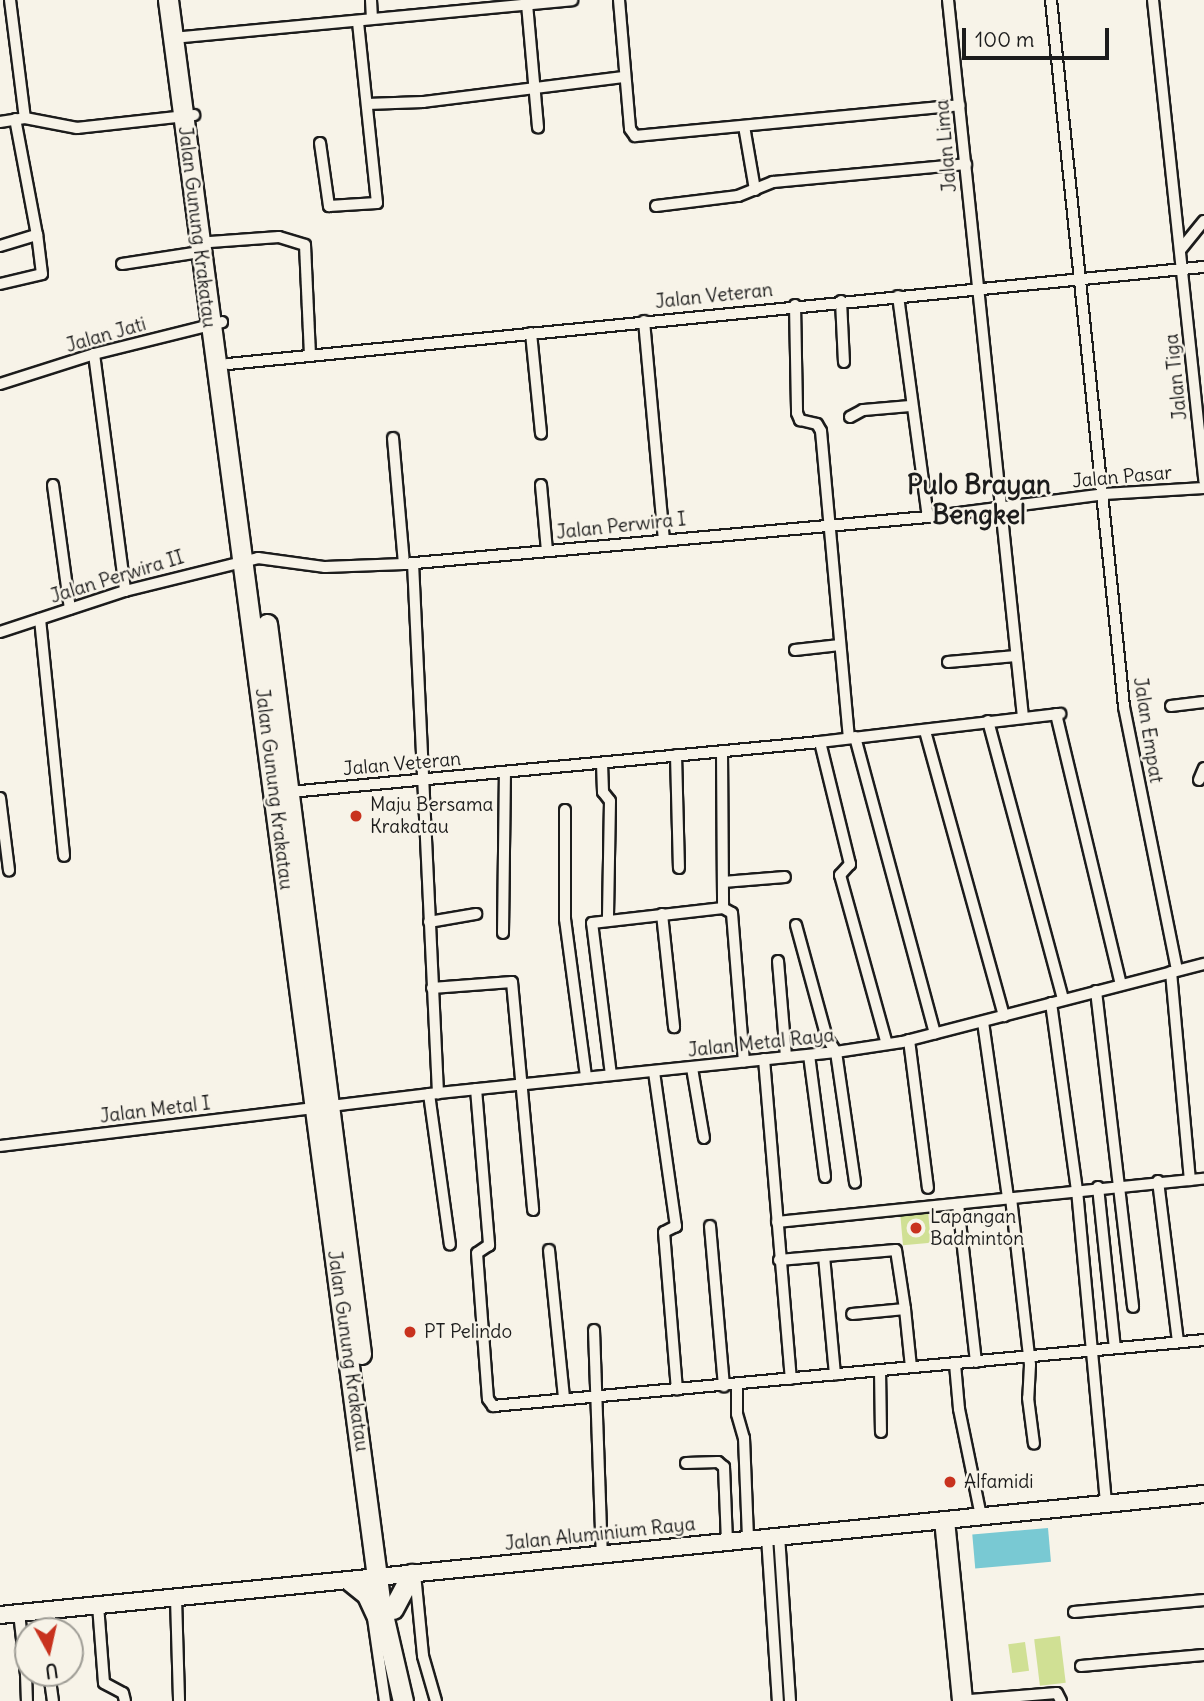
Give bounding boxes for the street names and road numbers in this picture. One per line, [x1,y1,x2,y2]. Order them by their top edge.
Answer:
street label: Jalan Lima [931,99,961,193]
street label: Jalan Gunung Krakatau [173,125,221,329]
street label: Jalan Veteran [654,278,774,314]
street label: Jalan Jati [63,313,149,357]
street label: Jalan Tiga [1160,333,1192,421]
street label: Jalan Pasar [1071,461,1173,493]
street label: Jalan Perwira I [555,508,687,544]
street label: Jalan Perwira II [47,546,187,608]
street label: Jalan Empat [1128,675,1168,785]
street label: Jalan Gunung Krakatau [250,687,298,891]
street label: Jalan Veteran [342,747,462,781]
street label: Jalan Metal Raya [687,1024,835,1062]
street label: Jalan Metal I [99,1092,211,1128]
street label: Jalan Gunung Krakatau [323,1249,373,1453]
street label: Jalan Aluminium Raya [504,1513,696,1555]

